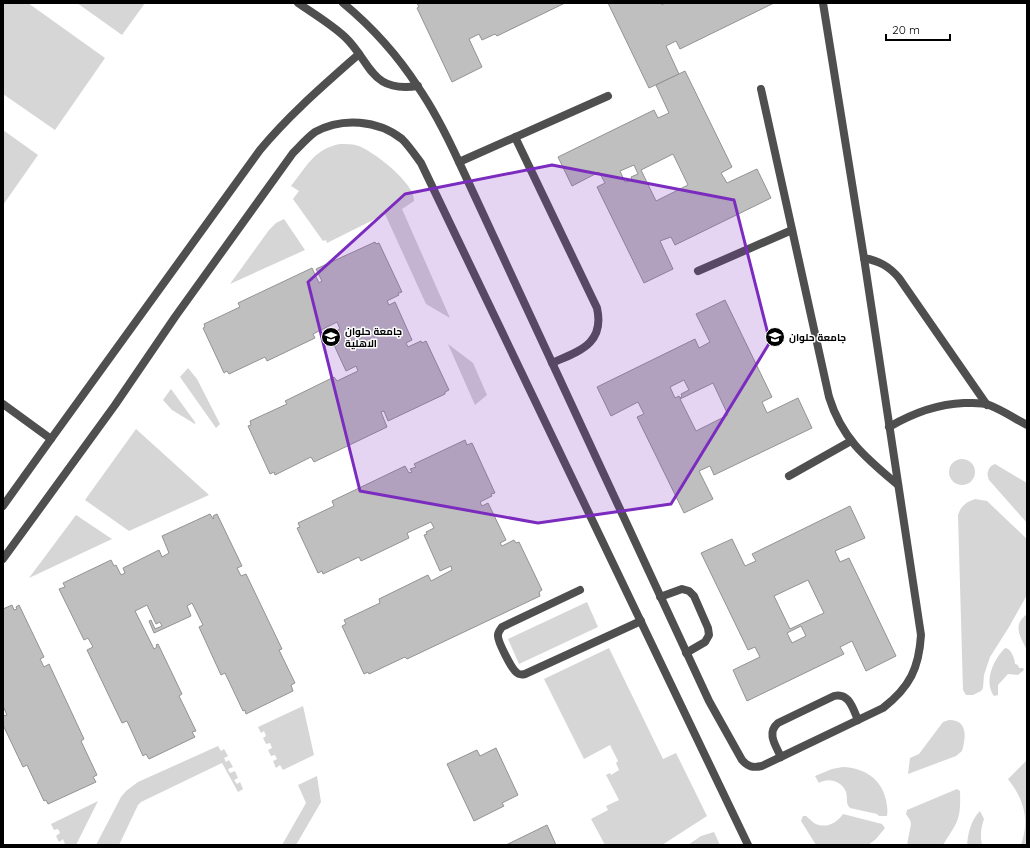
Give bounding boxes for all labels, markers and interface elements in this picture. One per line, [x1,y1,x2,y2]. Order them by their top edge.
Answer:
scale bar [886,16,950,42]
text: 20 m [892,22,920,37]
place label: جامعة حلوان الاهلية [345,325,402,350]
school or university icon: جامعة حلوان الاهلية [320,326,342,348]
school or university icon: جامعة حلوان [764,326,786,348]
place label: جامعة حلوان [789,331,846,344]

